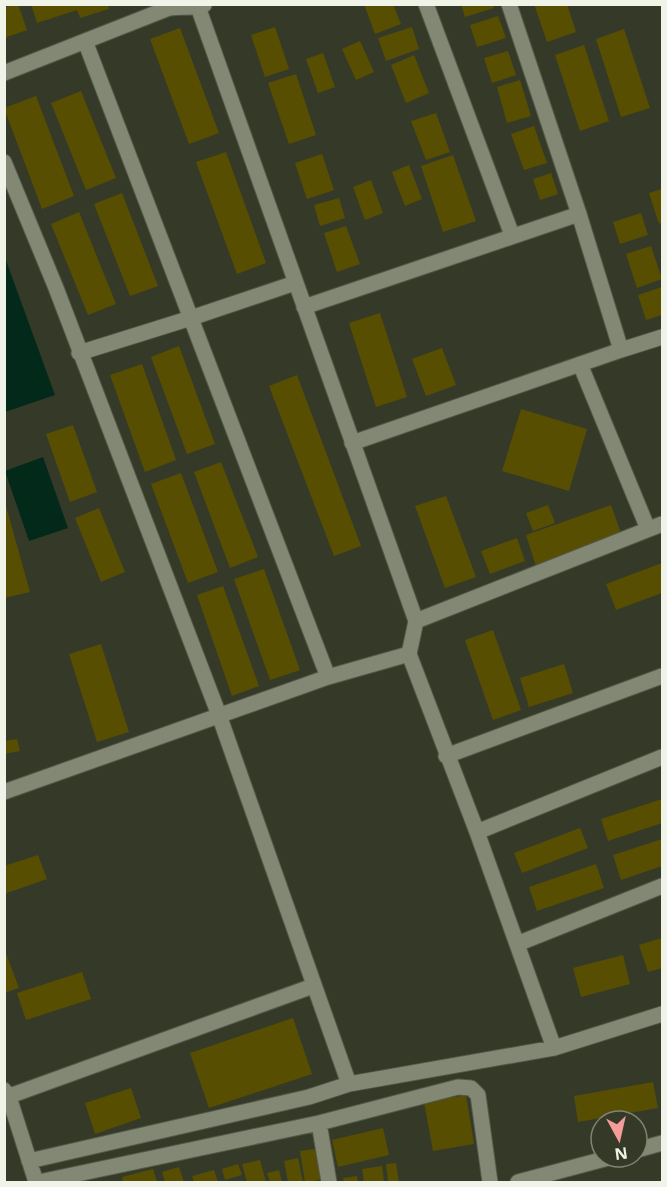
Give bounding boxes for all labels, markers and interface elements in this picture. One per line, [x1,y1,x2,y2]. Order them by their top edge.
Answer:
north arrow [589,1109,649,1169]
text: N [613,1142,629,1166]

